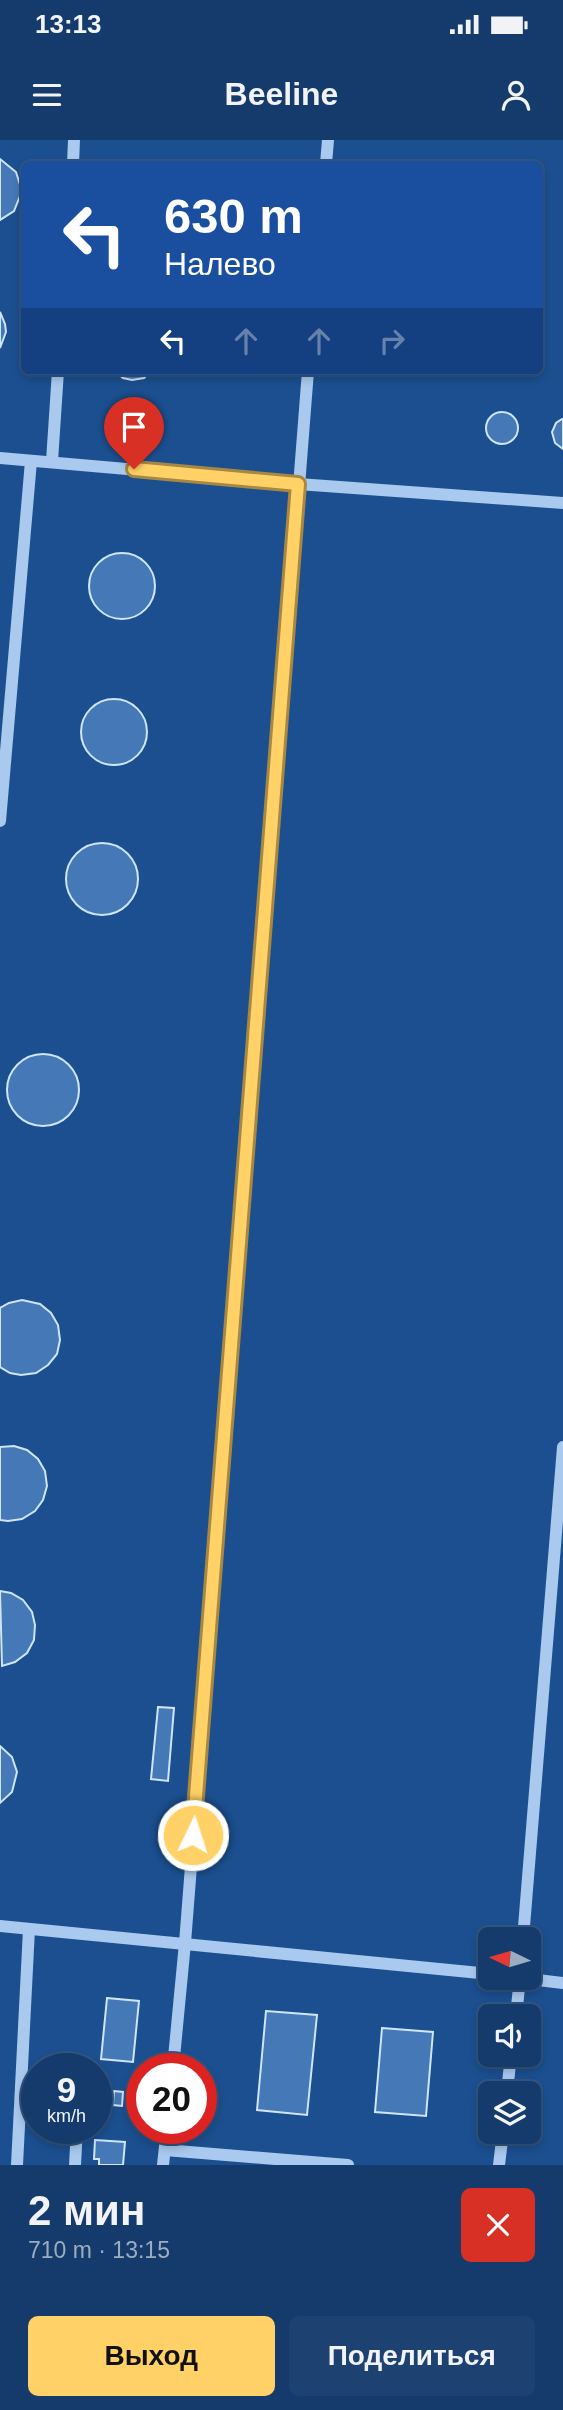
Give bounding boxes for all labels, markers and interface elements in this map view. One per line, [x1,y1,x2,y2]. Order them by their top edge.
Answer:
text: 13:13 [35,9,102,39]
icon: menu [28,76,66,114]
text: Beeline [225,76,338,112]
icon: person [497,76,535,114]
icon: left [49,189,140,280]
text: 630 m [164,189,303,243]
text: Налево [164,246,276,282]
icon: left [154,322,192,360]
icon: ahead [227,322,265,360]
icon: ahead [300,322,338,360]
icon: right [373,322,411,360]
pin [104,397,164,469]
icon: arrive [115,408,153,446]
position arrow [156,1798,230,1872]
north arrow [478,1927,541,1990]
map controls [478,1927,541,2144]
button: sound [478,2004,541,2067]
speed limit sign: 20 [126,2053,217,2144]
text: 9 [57,2070,76,2109]
button: layers [478,2081,541,2144]
text: km/h [47,2106,86,2126]
text: 2 мин [28,2187,145,2234]
button: close [461,2188,535,2262]
text: 710 m · 13:15 [28,2237,170,2263]
button: Выход [28,2316,275,2396]
button: Поделиться [289,2316,535,2396]

